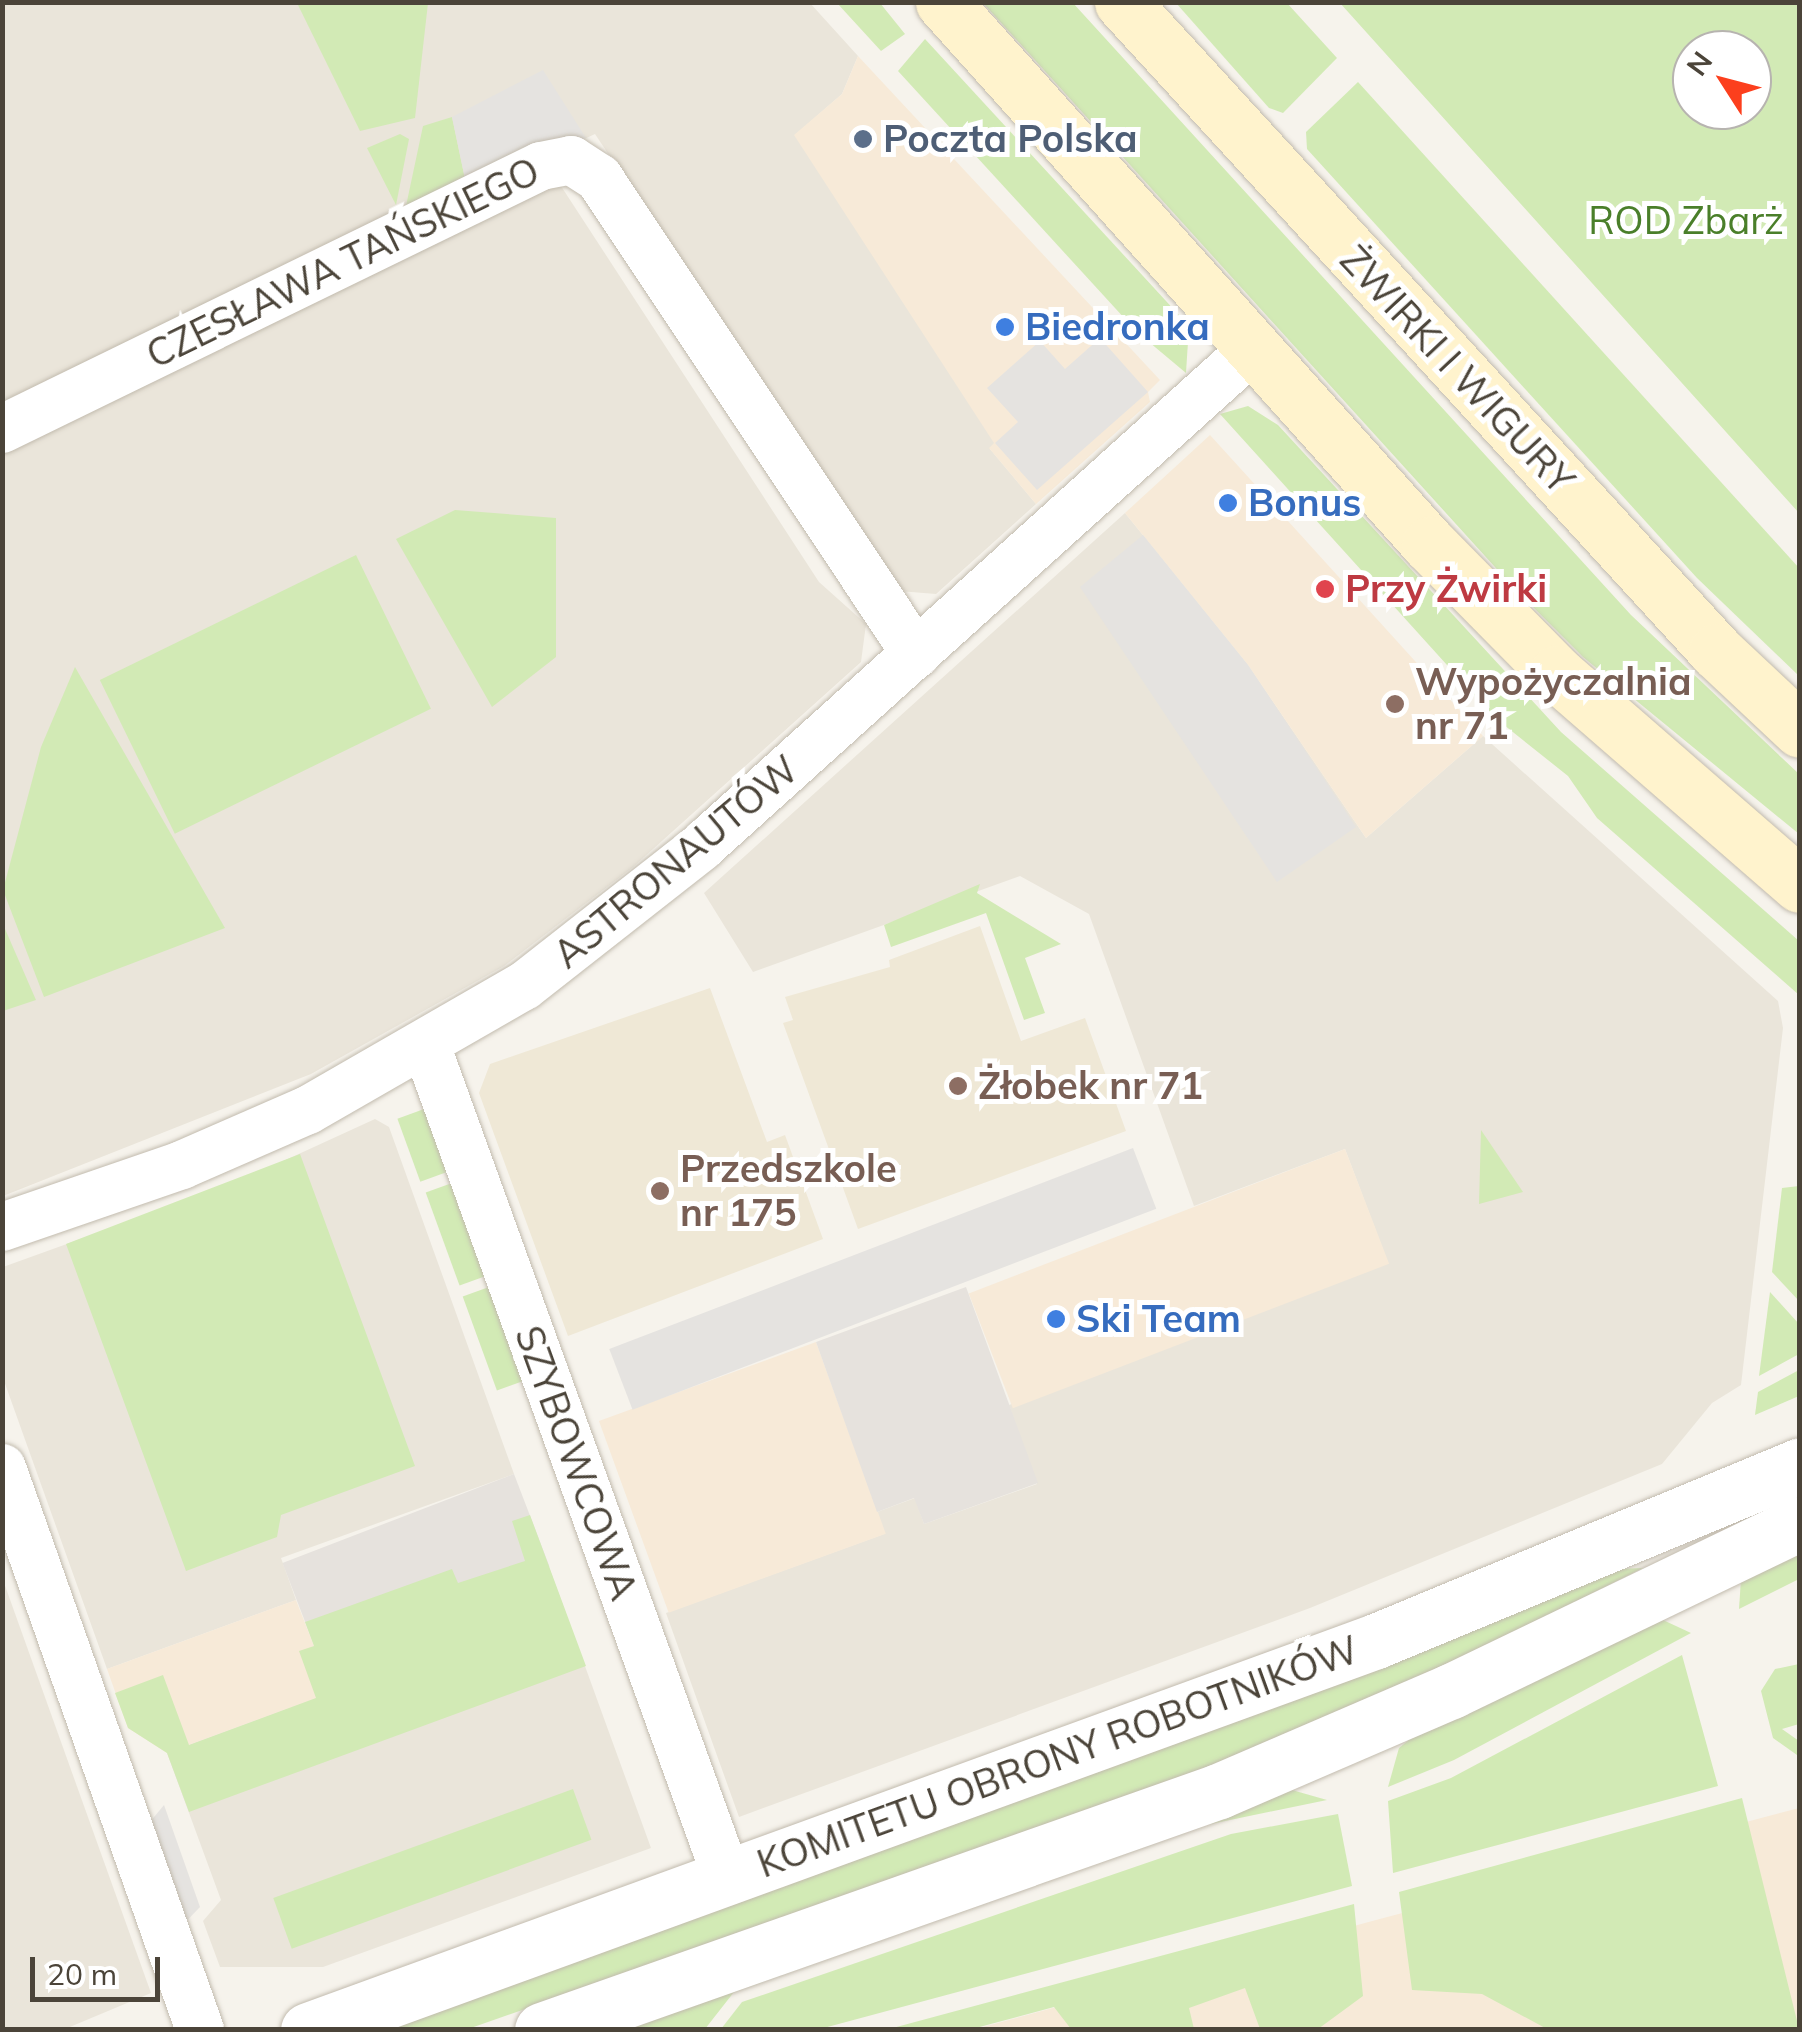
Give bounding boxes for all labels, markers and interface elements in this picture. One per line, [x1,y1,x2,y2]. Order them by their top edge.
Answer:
north arrow [1672,30,1772,130]
text: N [1679,44,1719,82]
place label: Poczta Polska [883,116,1138,162]
marker: Poczta Polska [852,128,874,150]
street label: CZESŁAWA TAŃSKIEGO [139,148,547,378]
park label: ROD Zbarż [1588,198,1784,244]
street label: ŻWIRKI I WIGURY [1331,237,1583,503]
place label: Biedronka [1025,304,1210,350]
marker: Biedronka [994,316,1016,338]
place label: Bonus [1248,480,1361,526]
marker: Bonus [1217,492,1239,514]
place label: Przy Żwirki [1345,566,1547,612]
marker: Przy Żwirki [1314,578,1336,600]
place label: Wypożyczalnia nr 71 [1415,659,1692,748]
marker: Wypożyczalnia nr 71 [1384,693,1406,715]
street label: ASTRONAUTÓW [544,746,808,978]
place label: Żłobek nr 71 [978,1063,1203,1109]
marker: Żłobek nr 71 [947,1075,969,1097]
place label: Przedszkole nr 175 [680,1146,897,1236]
marker: Przedszkole nr 175 [649,1180,671,1202]
place label: Ski Team [1076,1296,1241,1342]
marker: Ski Team [1045,1308,1067,1330]
street label: SZYBOWCOWA [505,1320,647,1606]
street label: KOMITETU OBRONY ROBOTNIKÓW [751,1627,1365,1887]
scale bar [35,1937,165,1999]
text: 20 m [47,1955,117,1993]

